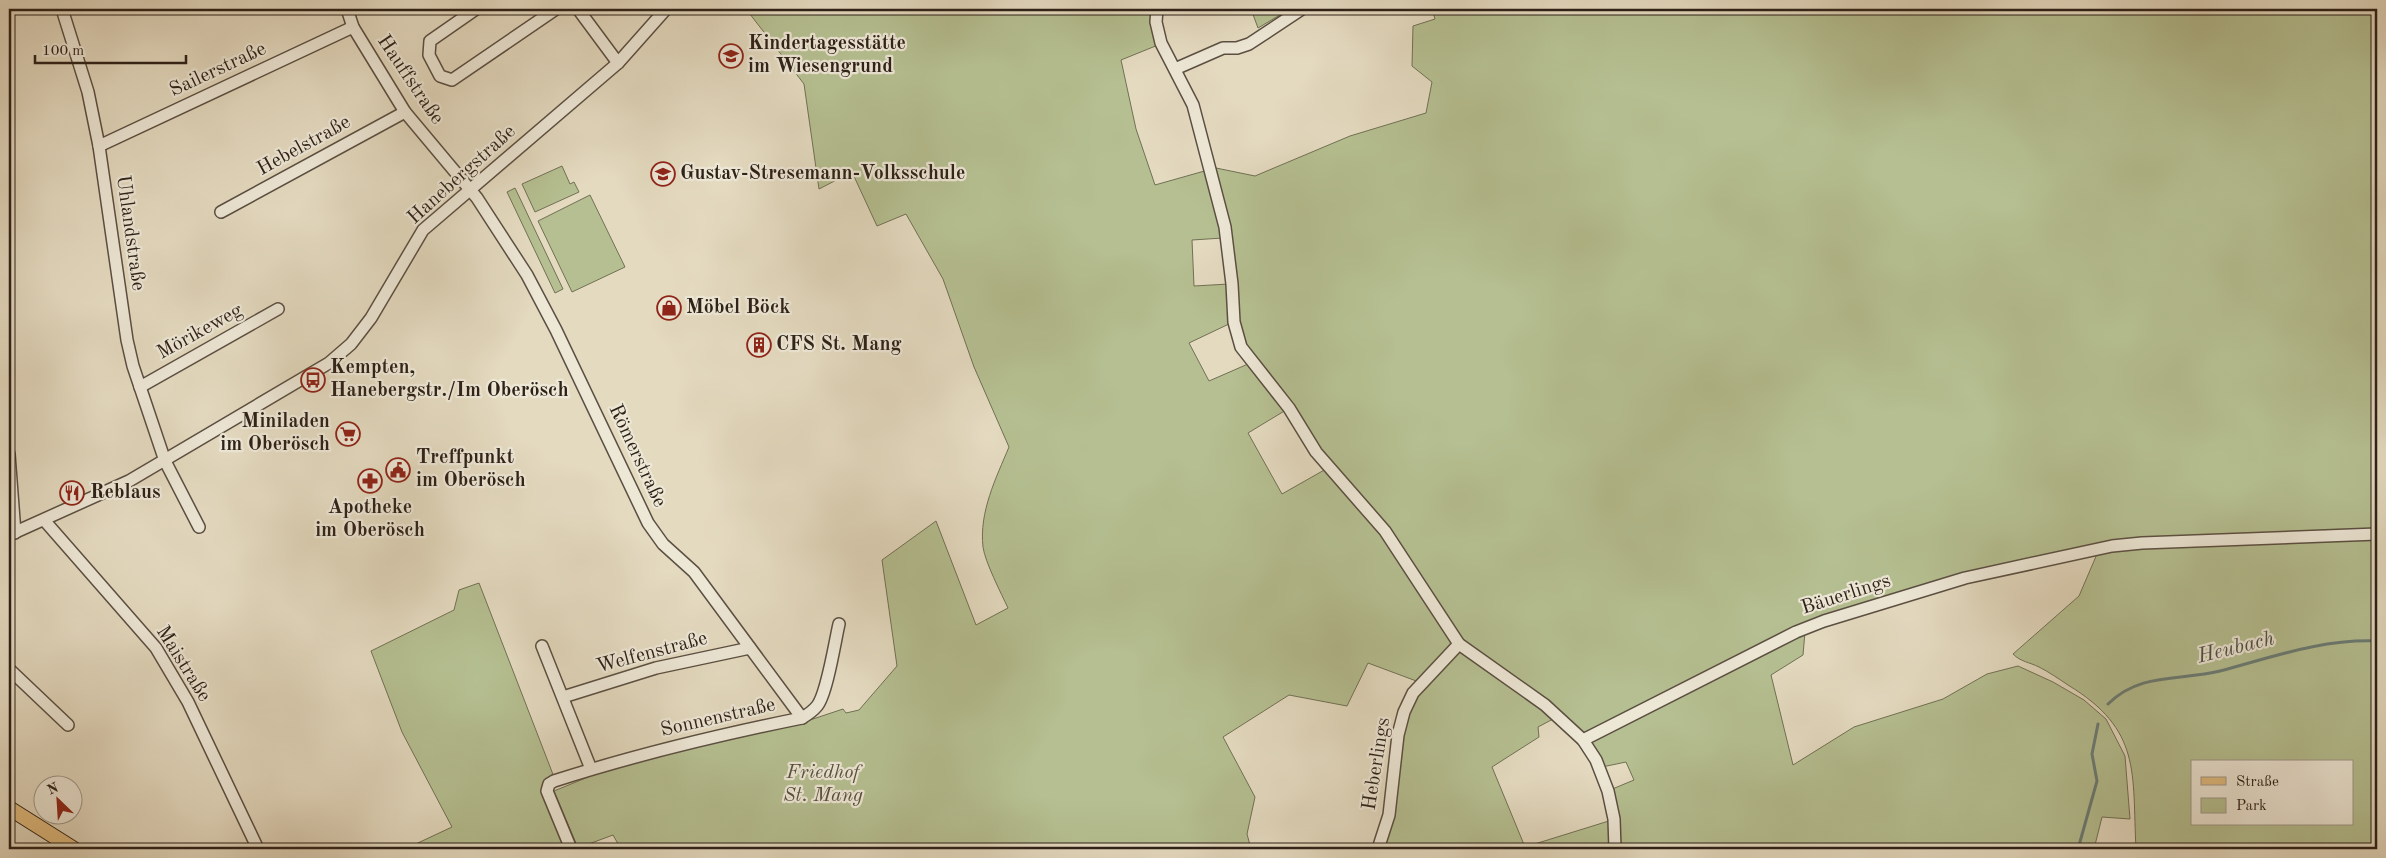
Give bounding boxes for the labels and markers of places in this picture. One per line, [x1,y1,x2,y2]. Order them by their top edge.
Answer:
place label: Kindertagesstätte im Wiesengrund [748,34,906,77]
school or university icon: Kindertagesstätte im Wiesengrund [718,43,744,69]
school or university icon: Gustav-Stresemann-Volksschule [650,161,676,187]
place label: Gustav-Stresemann-Volksschule [680,164,965,184]
shop icon: Möbel Böck [656,295,682,321]
place label: Möbel Böck [686,298,790,318]
building icon: CFS St. Mang [746,332,772,358]
place label: CFS St. Mang [776,335,902,355]
place label: Kempten, Hanebergstr./Im Oberösch [330,358,569,401]
bus stop icon: Kempten, Hanebergstr./Im Oberösch [300,367,326,393]
place label: Miniladen im Oberösch [220,412,330,455]
supermarket icon: Miniladen im Oberösch [335,421,361,447]
place label: Treffpunkt im Oberösch [416,448,526,491]
public building icon: Treffpunkt im Oberösch [385,457,411,483]
pharmacy icon: Apotheke im Oberösch [357,468,383,494]
restaurant icon: Reblaus [59,480,85,506]
place label: Reblaus [90,483,161,503]
place label: Apotheke im Oberösch [315,498,425,541]

